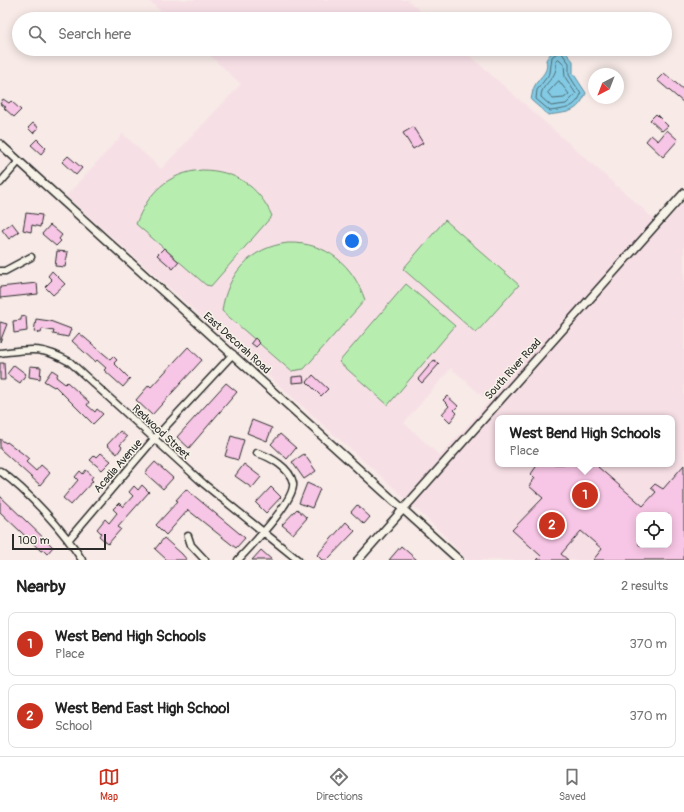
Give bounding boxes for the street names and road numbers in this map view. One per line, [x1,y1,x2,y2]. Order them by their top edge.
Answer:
street label: East Decorah Road [201,309,273,377]
street label: South River Road [482,336,544,402]
street label: Redwood Street [129,402,193,462]
street label: Acadia Avenue [91,436,145,495]

